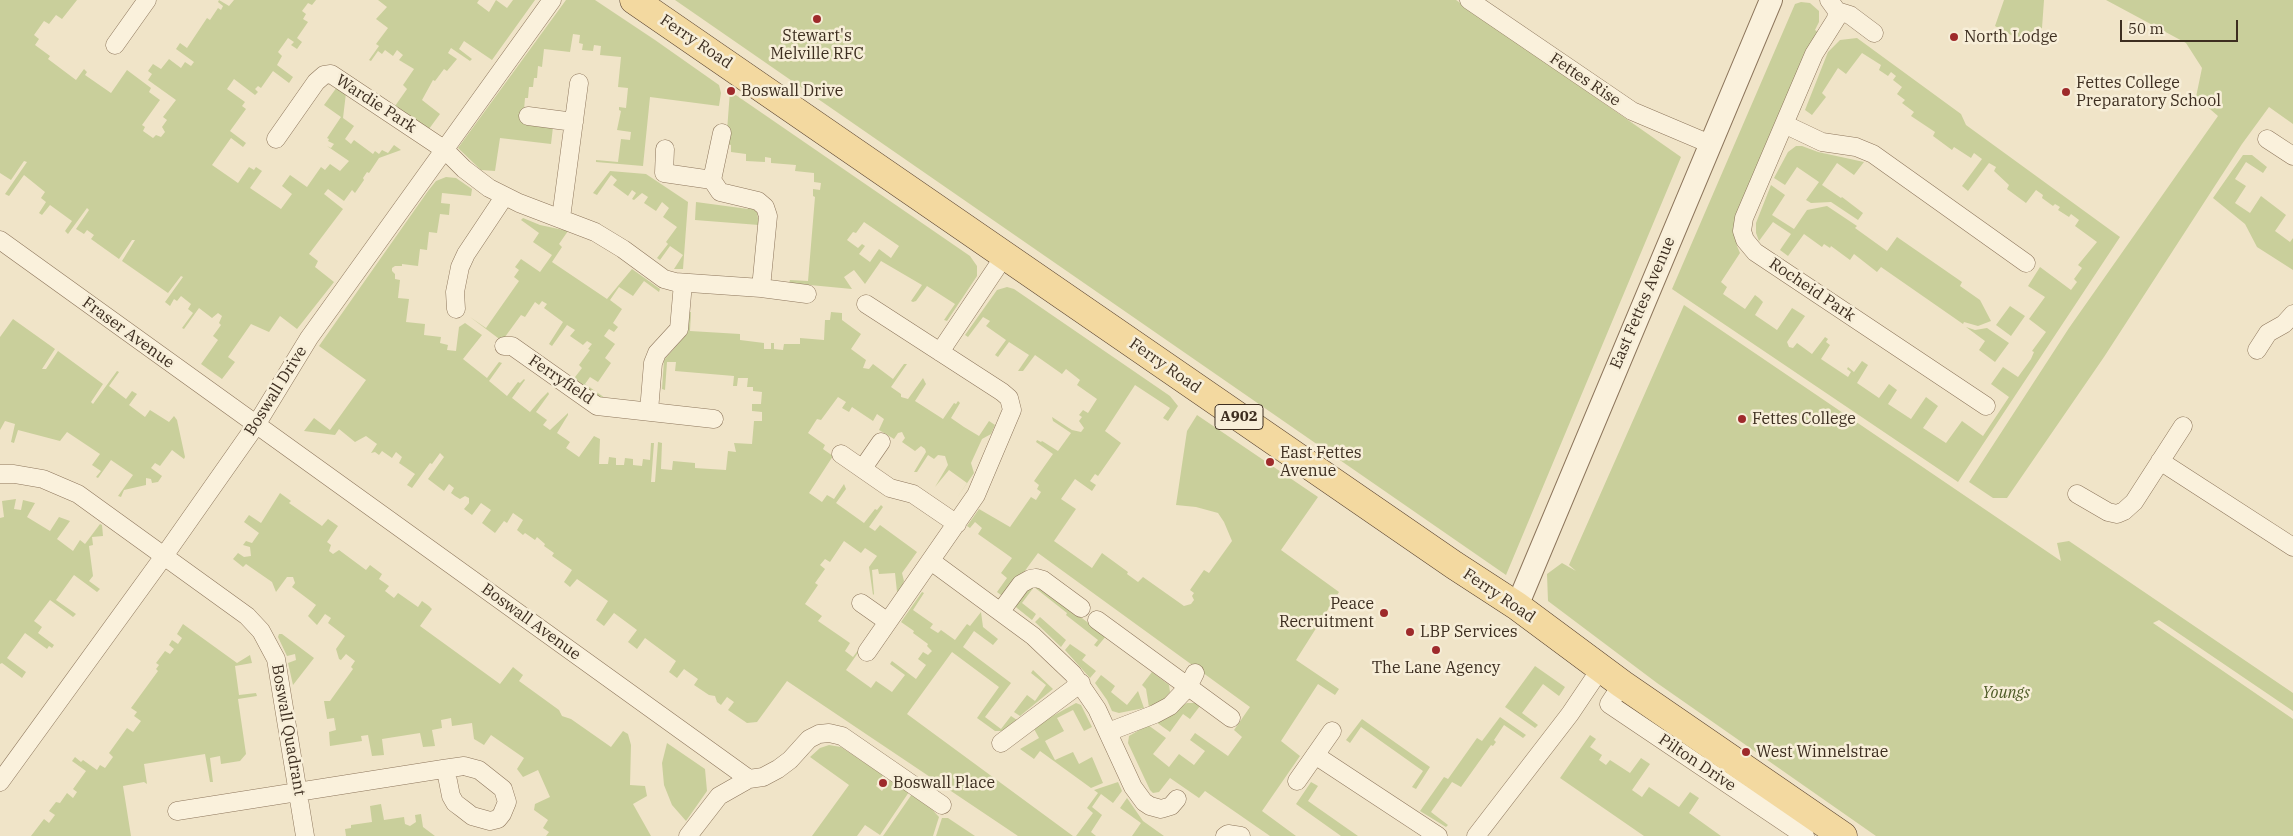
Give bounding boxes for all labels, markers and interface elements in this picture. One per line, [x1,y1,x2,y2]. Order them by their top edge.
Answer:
scale bar [2123,10,2240,42]
street label: Ferry Road [656,11,736,73]
marker: Stewart's Melville RFC [811,13,823,25]
text: 50 m [2128,19,2164,38]
place label: Stewart's Melville RFC [770,26,864,64]
place label: North Lodge [1964,27,2058,47]
marker: North Lodge [1948,31,1960,43]
street label: Fettes Rise [1546,49,1624,111]
street label: Wardie Park [332,71,420,137]
place label: Fettes College Preparatory School [2076,73,2221,111]
place label: Boswall Drive [741,81,843,101]
marker: Boswall Drive [725,85,737,97]
marker: Fettes College Preparatory School [2060,86,2072,98]
street label: East Fettes Avenue [1607,234,1679,372]
street label: Rocheid Park [1765,254,1859,326]
street label: Fraser Avenue [78,293,178,373]
street label: Ferry Road [1125,334,1205,398]
street label: Boswall Drive [241,343,311,439]
street label: Ferryfield [525,351,597,409]
road number: A902 [1215,404,1263,430]
place label: Fettes College [1752,409,1856,429]
marker: Fettes College [1736,413,1748,425]
place label: East Fettes Avenue [1280,443,1362,481]
marker: East Fettes Avenue [1264,456,1276,468]
street label: Ferry Road [1459,565,1539,627]
street label: Boswall Avenue [478,580,584,664]
place label: Peace Recruitment [1279,594,1374,632]
marker: Peace Recruitment [1378,607,1390,619]
place label: LBP Services [1420,622,1518,642]
marker: LBP Services [1404,626,1416,638]
marker: The Lane Agency [1430,644,1442,656]
place label: The Lane Agency [1372,658,1500,678]
street label: Boswall Quadrant [267,663,309,797]
park label: Youngs [1982,683,2030,703]
street label: Pilton Drive [1655,730,1739,796]
place label: West Winnelstrae [1756,742,1888,762]
marker: West Winnelstrae [1740,746,1752,758]
place label: Boswall Place [893,773,995,793]
marker: Boswall Place [877,777,889,789]

